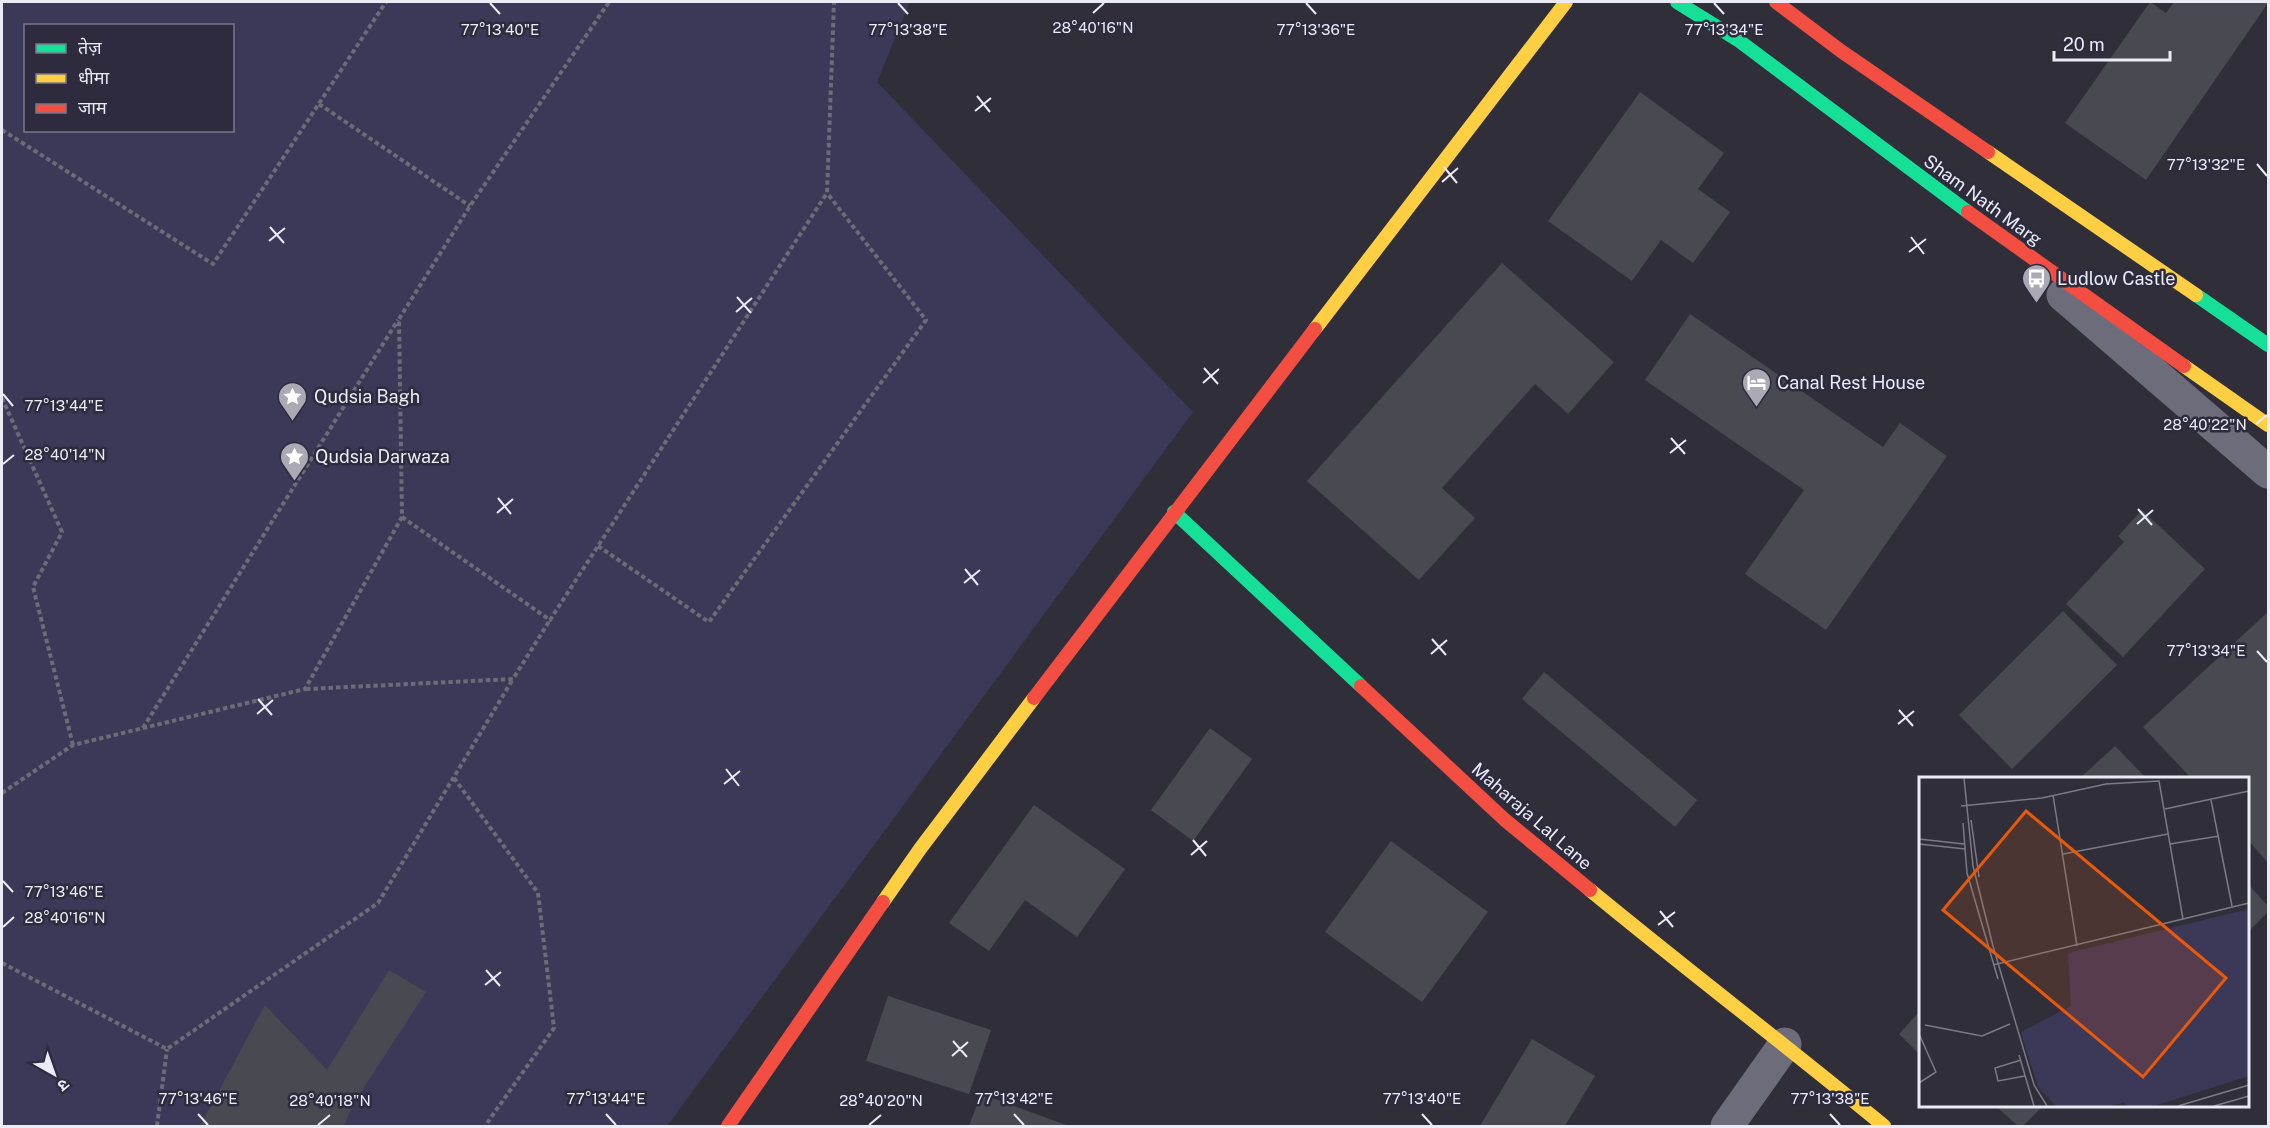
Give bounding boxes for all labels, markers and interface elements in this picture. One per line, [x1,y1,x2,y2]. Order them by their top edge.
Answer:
text: 28°40'16"N [1052,19,1134,36]
text: 77°13'40"E [461,21,539,38]
text: 77°13'38"E [868,21,948,38]
text: 77°13'36"E [1277,21,1355,38]
text: 77°13'34"E [1685,21,1763,38]
legend [24,24,234,132]
scale bar [2054,24,2170,62]
text: 20 m [2063,34,2105,55]
text: तेज़ [78,37,102,58]
text: धीमा [78,67,109,88]
text: जाम [78,97,108,118]
street label: Sham Nath Marg [1920,150,2046,250]
text: 77°13'32"E [2167,156,2245,173]
bus stop icon: Ludlow Castle [2020,262,2052,304]
place label: Ludlow Castle [2057,268,2175,289]
hotel icon: Canal Rest House [1740,366,1772,408]
place label: Canal Rest House [1777,372,1925,393]
place icon: Qudsia Bagh [277,380,309,422]
place label: Qudsia Bagh [314,386,420,407]
text: 77°13'44"E [25,397,103,414]
text: 28°40'22"N [2163,416,2247,433]
place icon: Qudsia Darwaza [278,440,310,482]
text: 28°40'14"N [24,446,106,463]
place label: Qudsia Darwaza [315,446,450,467]
text: 77°13'34"E [2167,642,2245,659]
street label: Maharaja Lal Lane [1468,758,1596,874]
inset map [1919,777,2249,1107]
text: 77°13'46"E [25,883,103,900]
text: 28°40'16"N [24,909,106,926]
north arrow [24,1044,84,1104]
text: उ [53,1075,73,1096]
text: 77°13'46"E [159,1090,237,1107]
text: 77°13'44"E [567,1090,645,1107]
text: 77°13'42"E [975,1090,1053,1107]
text: 77°13'40"E [1383,1090,1461,1107]
text: 77°13'38"E [1790,1090,1870,1107]
text: 28°40'18"N [289,1092,371,1109]
text: 28°40'20"N [839,1092,923,1109]

